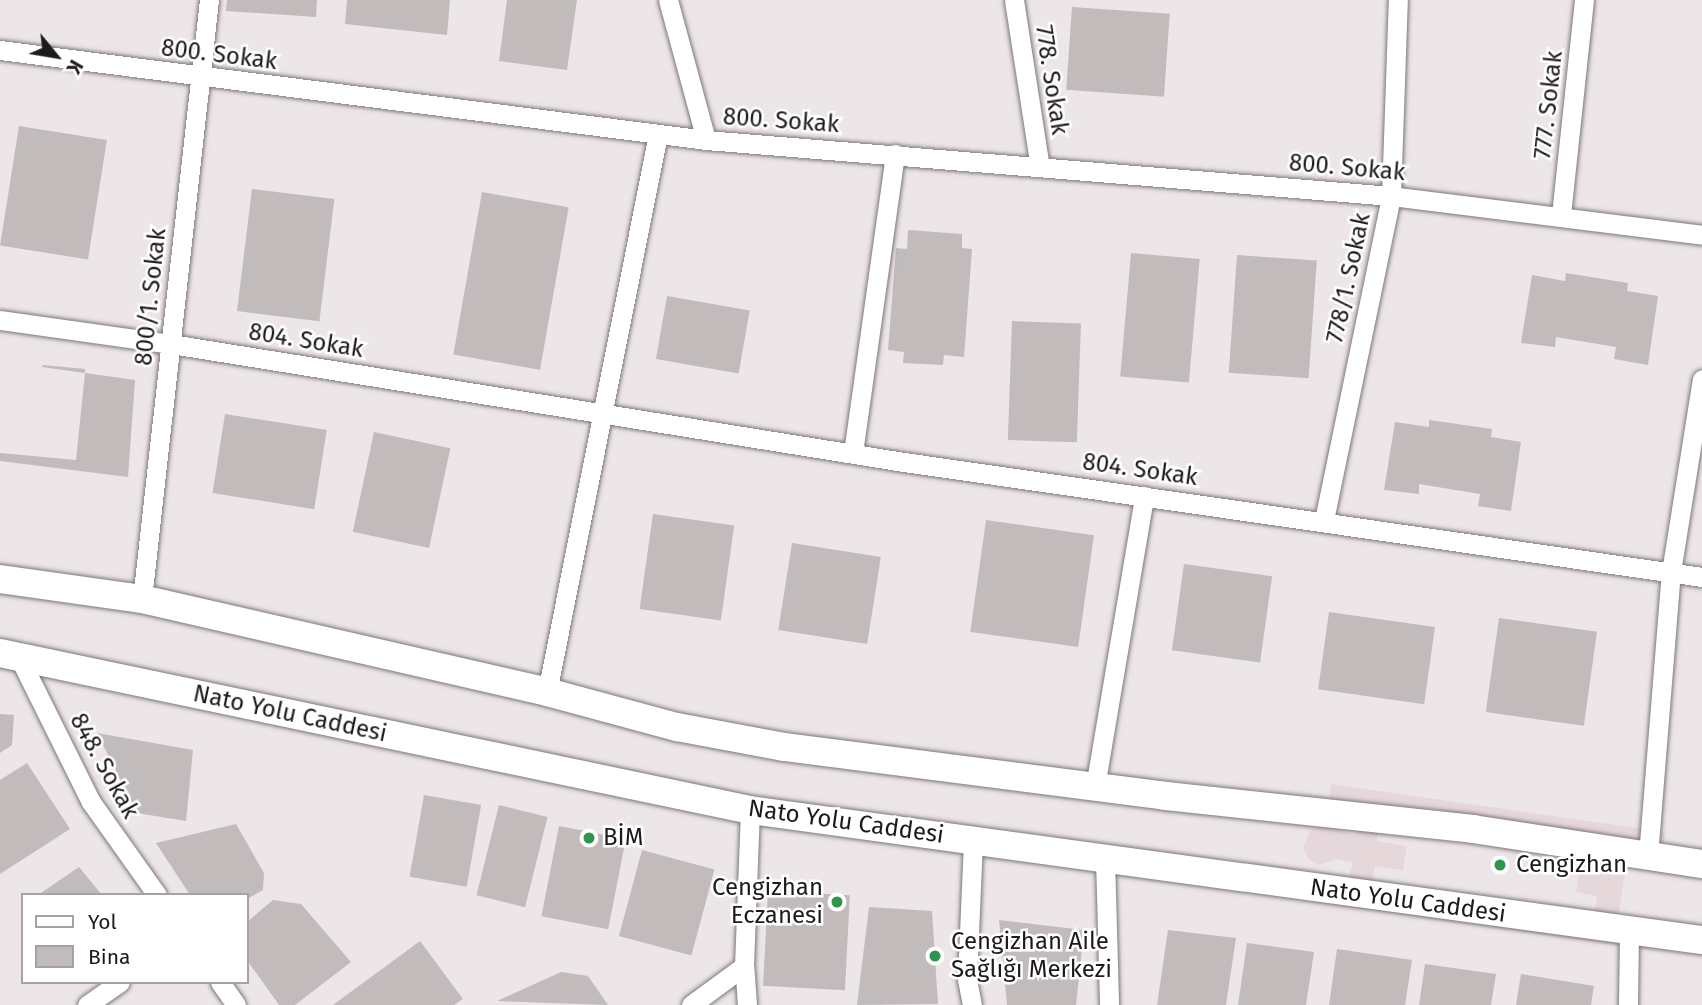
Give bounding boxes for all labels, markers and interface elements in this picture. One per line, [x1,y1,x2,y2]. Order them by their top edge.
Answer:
north arrow [21,21,91,91]
street label: 778. Sokak [1028,23,1074,137]
street label: 800. Sokak [159,34,279,76]
street label: 777. Sokak [1529,50,1569,160]
text: K [62,56,88,78]
street label: 800. Sokak [722,103,840,139]
street label: 800. Sokak [1288,149,1406,187]
street label: 778/1. Sokak [1321,210,1377,346]
street label: 800/1. Sokak [129,227,173,367]
street label: 804. Sokak [247,318,365,364]
street label: 804. Sokak [1081,448,1199,492]
street label: Nato Yolu Caddesi [191,679,389,749]
street label: 848. Sokak [63,708,145,824]
street label: Nato Yolu Caddesi [746,794,946,850]
place label: BİM [603,824,643,852]
marker: BİM [581,830,597,846]
place label: Cengizhan [1516,851,1627,879]
marker: Cengizhan [1490,855,1510,875]
street label: Nato Yolu Caddesi [1308,873,1508,929]
place label: Cengizhan Eczanesi [712,874,823,930]
legend [21,893,248,984]
marker: Cengizhan Eczanesi [829,894,845,910]
text: Yol [88,909,117,935]
place label: Cengizhan Aile Sağlığı Merkezi [951,928,1112,984]
text: Bina [88,944,130,970]
marker: Cengizhan Aile Sağlığı Merkezi [925,946,945,966]

